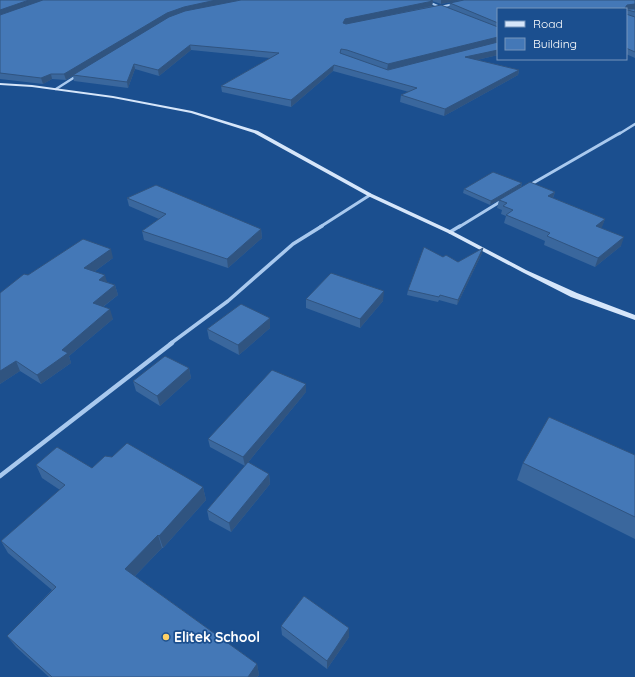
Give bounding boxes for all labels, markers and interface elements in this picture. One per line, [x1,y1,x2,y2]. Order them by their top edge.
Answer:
legend [497,8,627,60]
text: Road [533,16,563,31]
text: Building [533,36,577,51]
place label: Elitek School [174,628,260,646]
marker: Elitek School [161,632,171,642]

